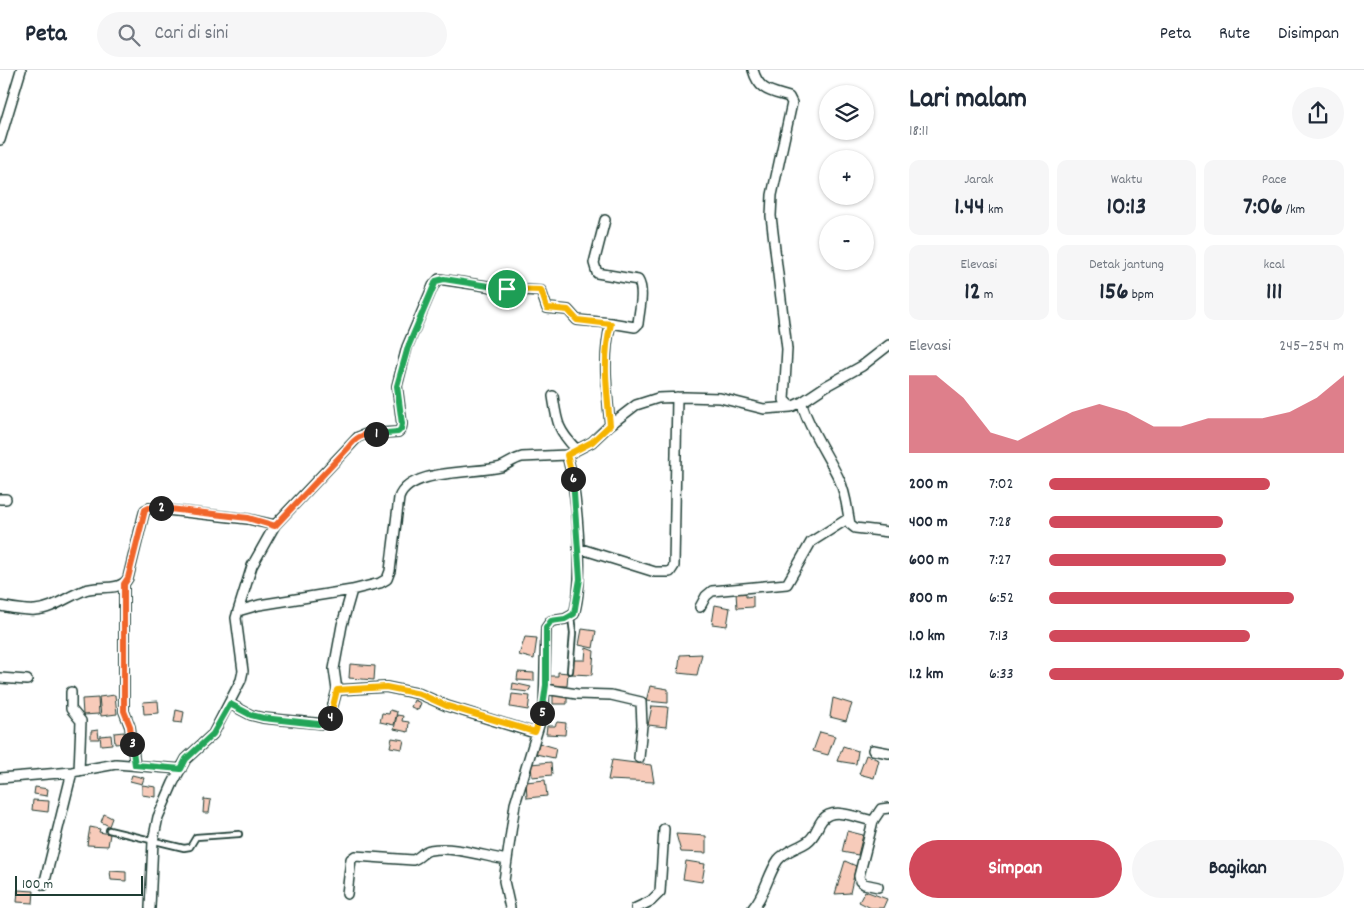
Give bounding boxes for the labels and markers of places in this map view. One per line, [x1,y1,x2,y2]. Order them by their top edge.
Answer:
pin [486,268,528,310]
pin: 1 [364,422,388,446]
pin: 6 [560,466,586,492]
pin: 2 [148,496,174,520]
pin: 5 [530,700,554,726]
pin: 4 [318,706,342,730]
pin: 3 [120,732,144,756]

